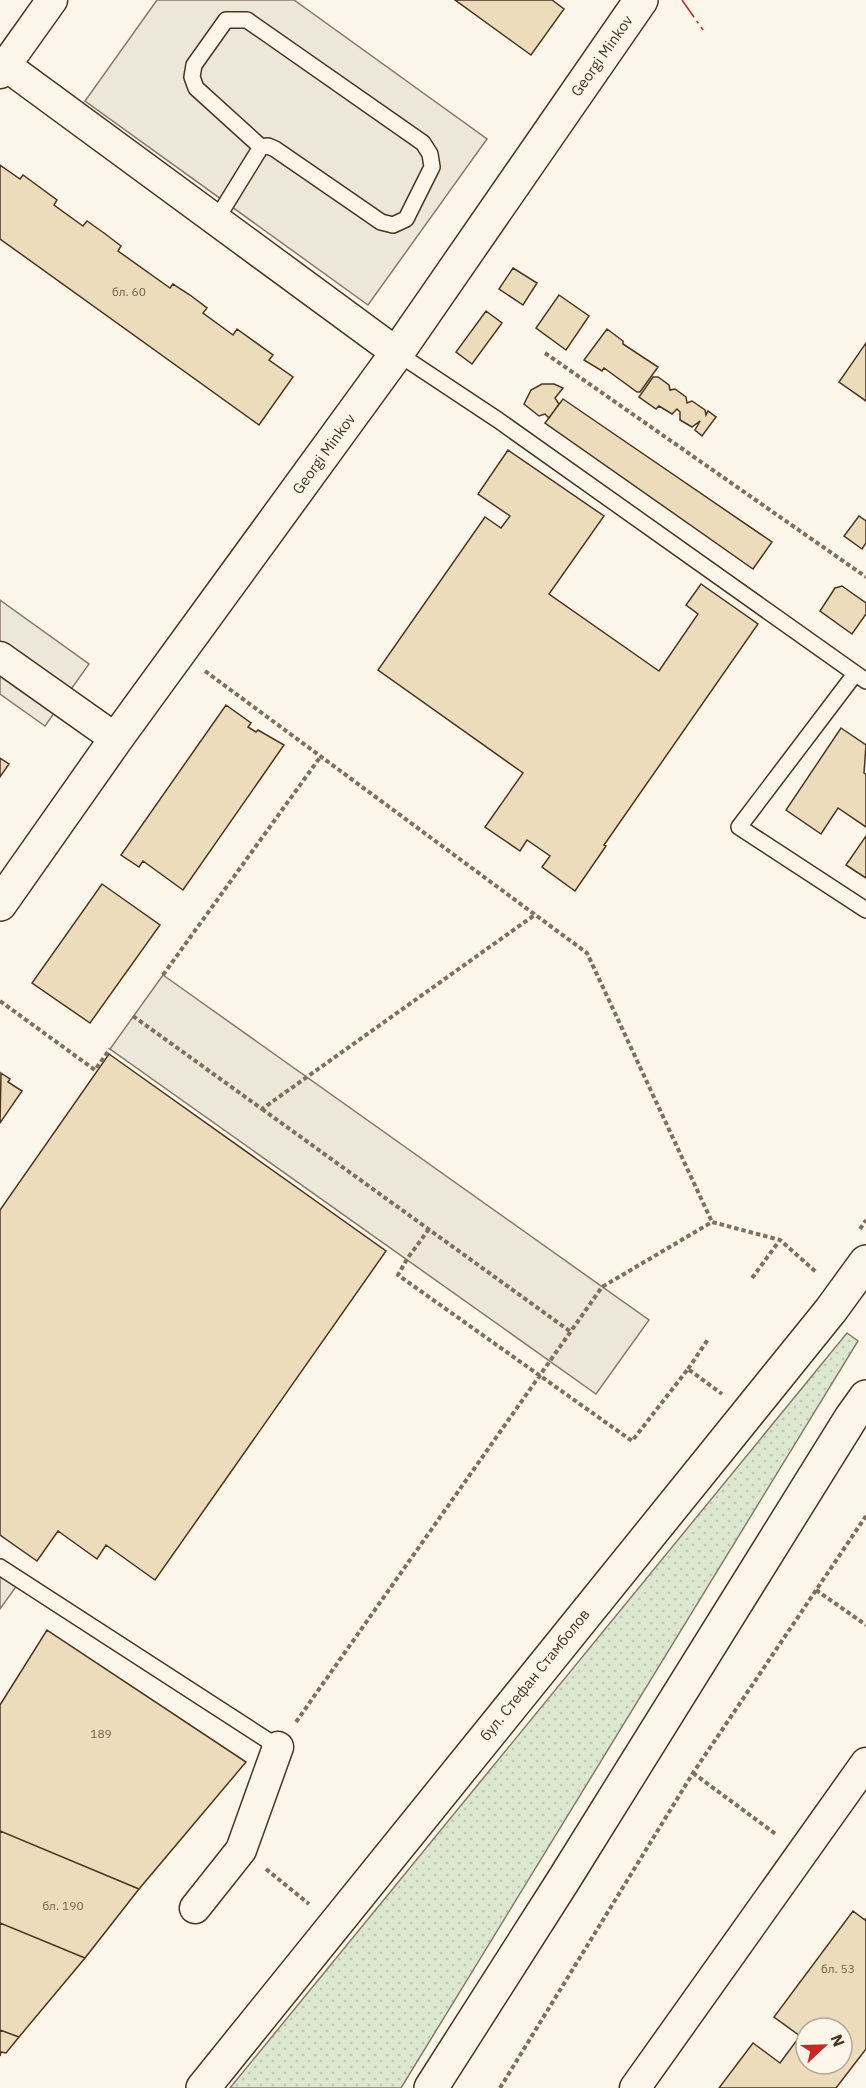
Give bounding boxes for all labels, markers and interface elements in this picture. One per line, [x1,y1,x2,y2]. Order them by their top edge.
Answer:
street label: Georgi Minkov [567,11,637,100]
house number: бл. 60 [112,284,146,299]
street label: Georgi Minkov [288,409,360,498]
street label: бул. Стефан Стамболов [475,1605,594,1745]
house number: 189 [90,1726,112,1741]
house number: бл. 190 [42,1898,84,1913]
house number: бл. 53 [821,1961,855,1976]
north arrow [794,2016,854,2076]
text: N [826,2031,849,2050]

